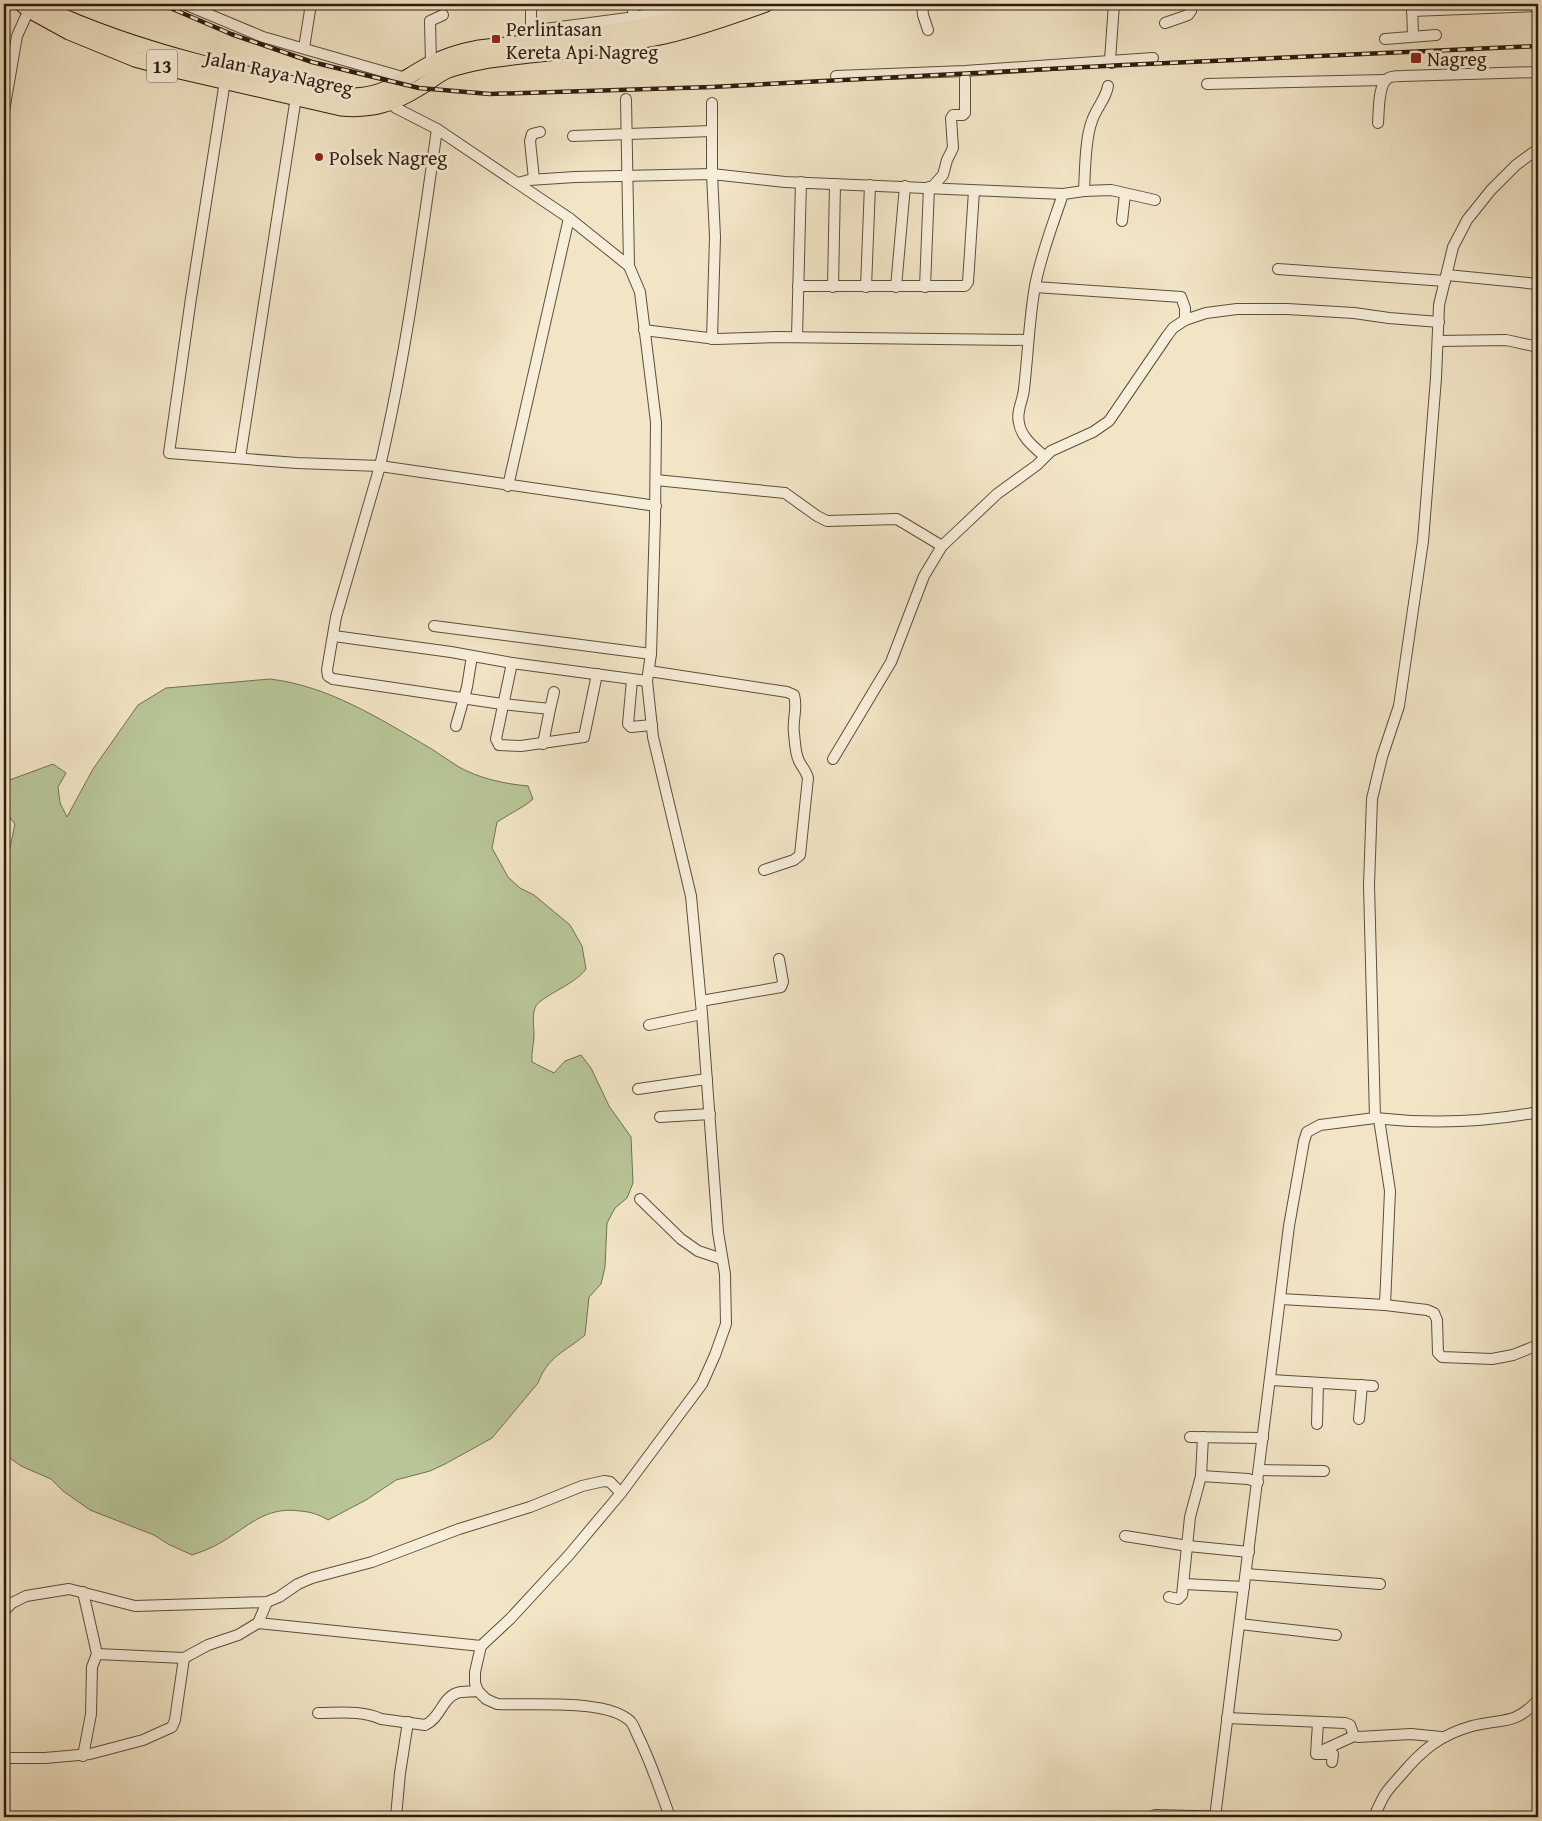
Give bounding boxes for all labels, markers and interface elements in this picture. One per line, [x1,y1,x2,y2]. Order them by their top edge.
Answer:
place label: Perlintasan Kereta Api Nagreg [506,14,658,66]
marker: Perlintasan Kereta Api Nagreg [490,33,502,45]
street label: Jalan Raya Nagreg [199,42,356,102]
place label: Nagreg [1427,44,1487,73]
road number: 13 [147,49,177,82]
marker: Nagreg [1409,51,1423,65]
place label: Polsek Nagreg [329,143,447,172]
marker: Polsek Nagreg [313,151,325,163]

